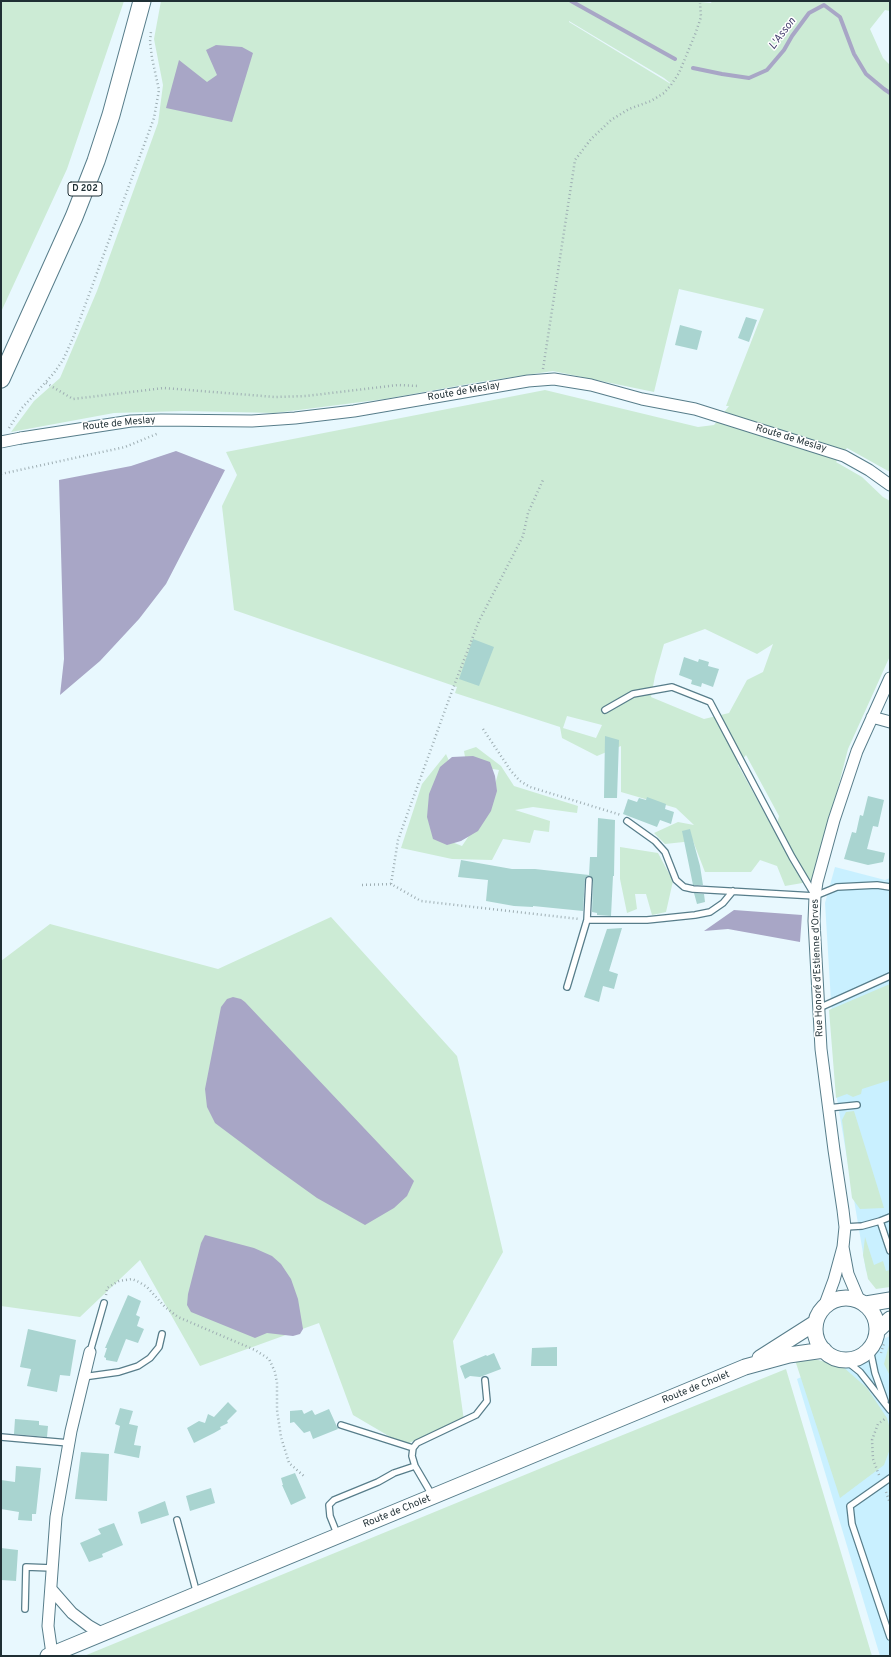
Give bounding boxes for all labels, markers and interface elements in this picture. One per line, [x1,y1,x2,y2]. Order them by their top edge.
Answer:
water label: L'Asson [767,15,799,53]
road number: D 202 [68,182,102,196]
street label: Route de Meslay [427,380,501,404]
street label: Route de Meslay [82,414,156,434]
street label: Route de Meslay [754,423,828,455]
street label: Rue Honoré d'Estienne d'Orves [810,899,826,1037]
street label: Route de Cholet [660,1369,732,1407]
street label: Route de Cholet [361,1493,433,1531]

